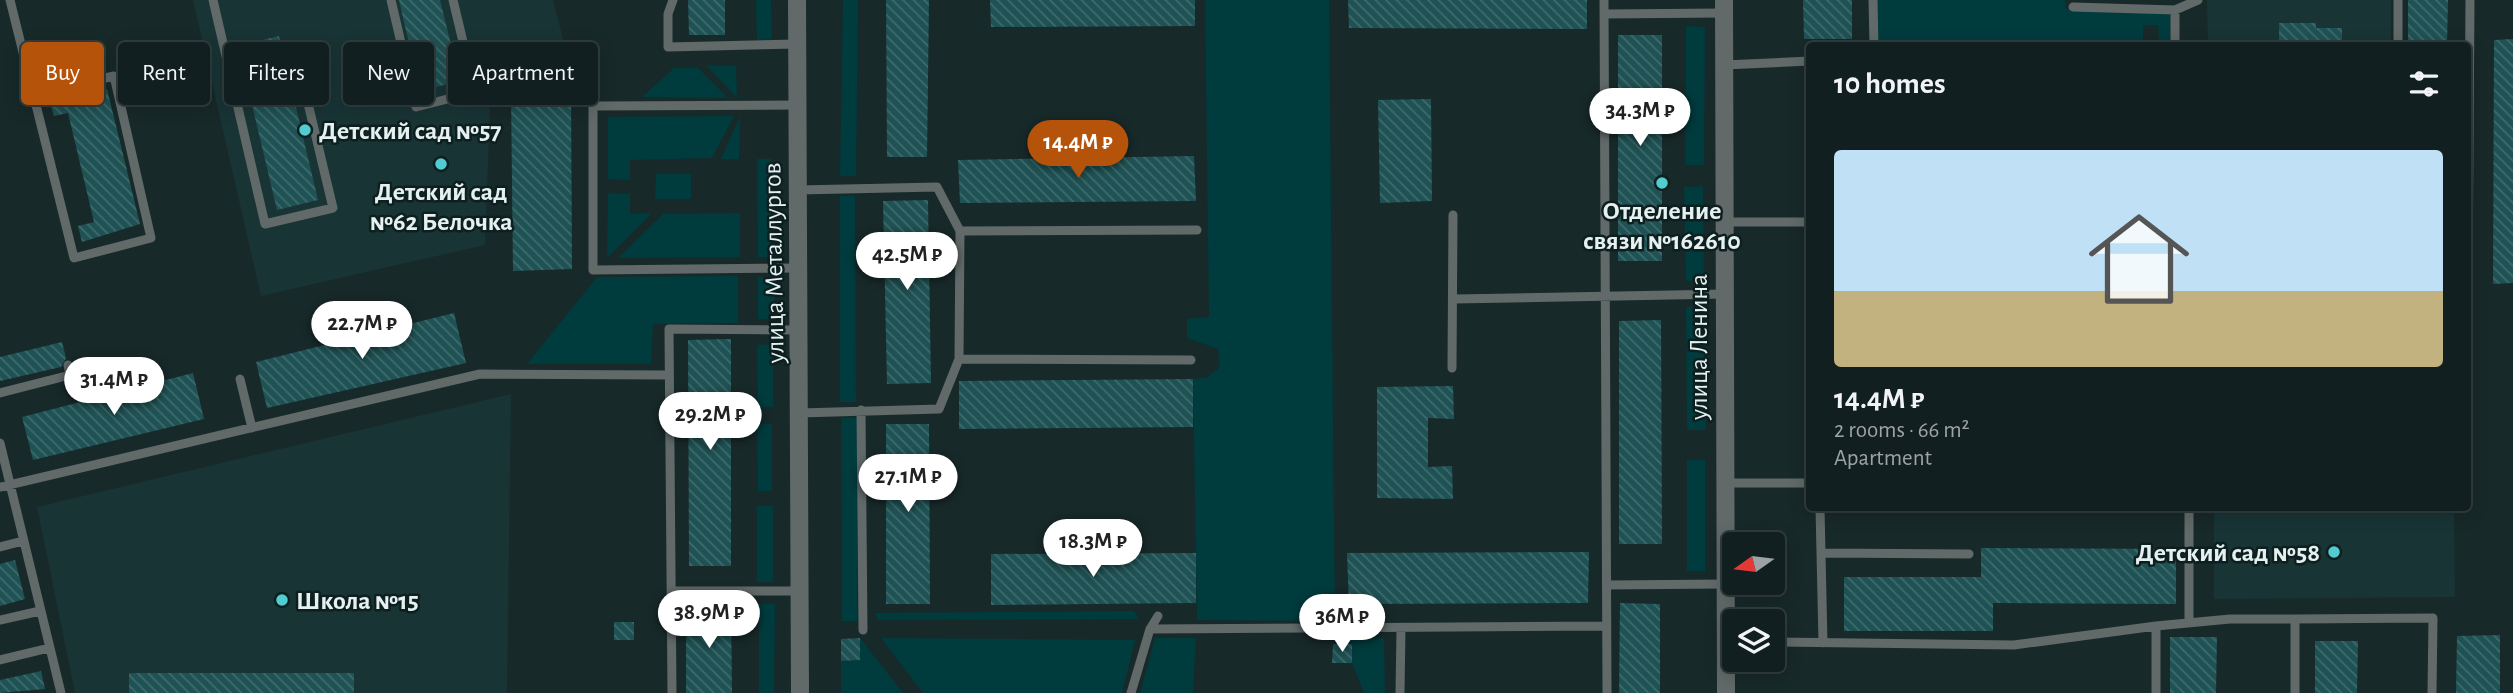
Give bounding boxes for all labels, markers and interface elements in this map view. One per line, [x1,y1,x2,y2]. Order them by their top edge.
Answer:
chip: Buy [21,42,104,105]
chip: Rent [118,42,210,105]
chip: Filters [224,42,329,105]
chip: New [343,42,434,105]
chip: Apartment [448,42,598,105]
icon: filters [2405,65,2443,103]
text: 10 homes [1834,69,1945,99]
pin: 34.3M ₽ [1575,88,1705,148]
text: 34.3M ₽ [1605,99,1675,122]
place label: Детский сад №57 [319,118,502,144]
pin: 14.4M ₽ [1013,120,1143,180]
marker: Детский сад №57 [297,122,313,138]
text: 14.4M ₽ [1043,131,1113,154]
marker: Детский сад №62 Белочка [433,156,449,172]
street label: улица Металлургов [759,162,789,365]
marker: Отделение связи №162610 [1654,175,1670,191]
place label: Детский сад №62 Белочка [369,179,513,235]
icon: home [2076,196,2202,322]
place label: Отделение связи №162610 [1583,198,1741,254]
pin: 42.5M ₽ [842,232,972,292]
text: 42.5M ₽ [872,243,942,266]
street label: улица Ленина [1686,274,1712,421]
pin: 22.7M ₽ [297,302,427,361]
text: 22.7M ₽ [327,312,397,335]
pin: 31.4M ₽ [49,358,179,417]
text: 31.4M ₽ [80,368,148,391]
text: 14.4M ₽ [1834,384,1924,414]
pin: 29.2M ₽ [645,392,775,452]
text: 29.2M ₽ [675,403,745,426]
text: 2 rooms · 66 m² [1834,419,1970,442]
text: Apartment [1834,447,1932,470]
pin: 27.1M ₽ [843,454,973,514]
text: 27.1M ₽ [875,465,941,488]
pin: 18.3M ₽ [1028,520,1158,579]
text: 18.3M ₽ [1059,530,1127,553]
north arrow [1722,532,1785,595]
map controls [1722,532,1785,672]
place label: Детский сад №58 [2136,540,2320,566]
marker: Детский сад №58 [2326,544,2342,560]
place label: Школа №15 [296,588,419,614]
pin: 38.9M ₽ [644,590,774,650]
marker: Школа №15 [274,592,290,608]
pin: 36M ₽ [1293,594,1391,654]
text: 38.9M ₽ [674,601,744,624]
text: 36M ₽ [1315,605,1369,628]
button: layers [1722,609,1785,672]

